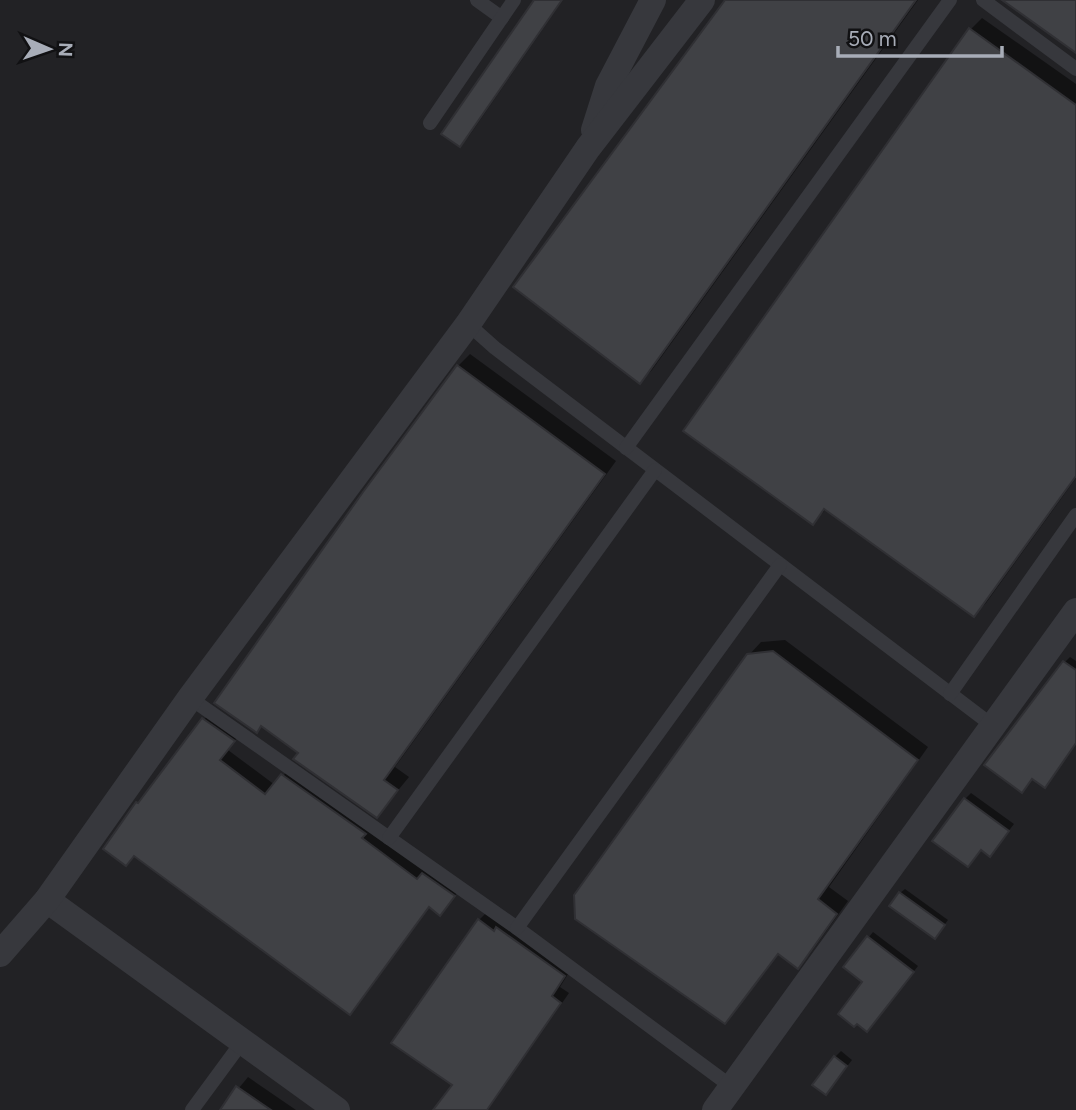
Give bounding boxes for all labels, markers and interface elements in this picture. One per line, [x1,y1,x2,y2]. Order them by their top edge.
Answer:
north arrow [14,14,84,84]
scale bar [838,14,1002,58]
text: 50 m [848,26,897,51]
text: N [54,42,77,57]

